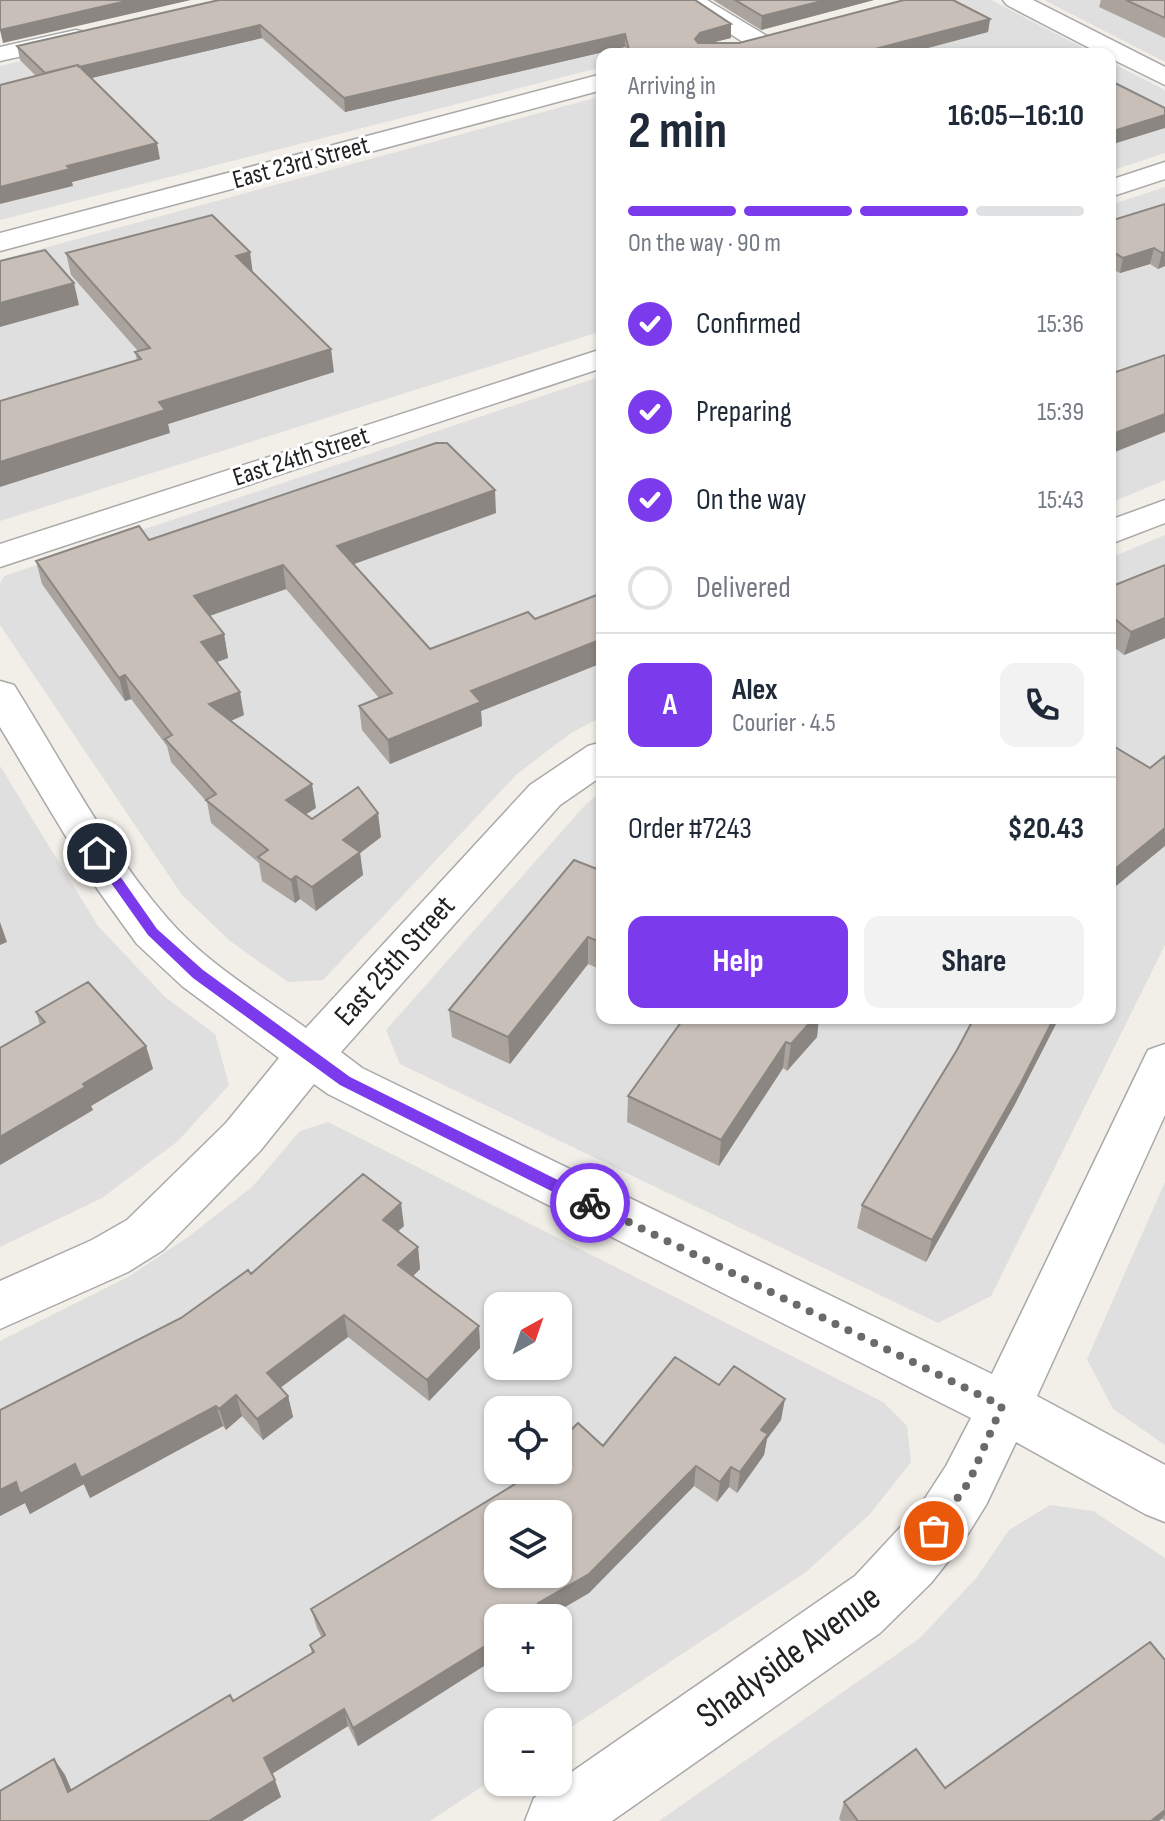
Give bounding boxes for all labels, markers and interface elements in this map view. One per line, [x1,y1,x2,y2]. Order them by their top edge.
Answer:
text: Arriving in [628,71,716,102]
text: 16:05–16:10 [948,98,1084,134]
text: 2 min [628,100,727,163]
street label: East 23rd Street [229,130,373,196]
text: On the way · 90 m [628,228,781,259]
icon: check [628,302,672,346]
text: Confirmed [696,306,801,342]
text: 15:36 [1037,309,1084,340]
icon: check [628,390,672,434]
text: Preparing [696,394,792,430]
text: 15:39 [1037,397,1084,428]
street label: East 24th Street [229,420,373,494]
icon: check [628,478,672,522]
text: On the way [696,482,806,518]
text: 15:43 [1038,485,1084,516]
text: Delivered [696,570,791,606]
button: phone [1000,663,1084,747]
text: Alex [732,672,778,708]
text: A [663,687,677,723]
text: Courier · 4.5 [732,708,836,739]
text: Order #7243 [628,811,752,847]
text: $20.43 [1008,811,1084,847]
pin [63,819,131,887]
icon: home [75,831,119,875]
street label: East 25th Street [327,889,463,1033]
button: Help [628,916,848,1008]
button: Share [864,916,1084,1008]
courier [550,1163,630,1243]
icon: bike [568,1181,612,1225]
north arrow [484,1292,572,1380]
map controls [484,1292,572,1796]
button: locate [484,1396,572,1484]
pin [900,1497,968,1565]
button: layers [484,1500,572,1588]
icon: bag [912,1509,956,1553]
street label: Shadyside Avenue [689,1576,889,1738]
button: + [484,1604,572,1692]
button: − [484,1708,572,1796]

